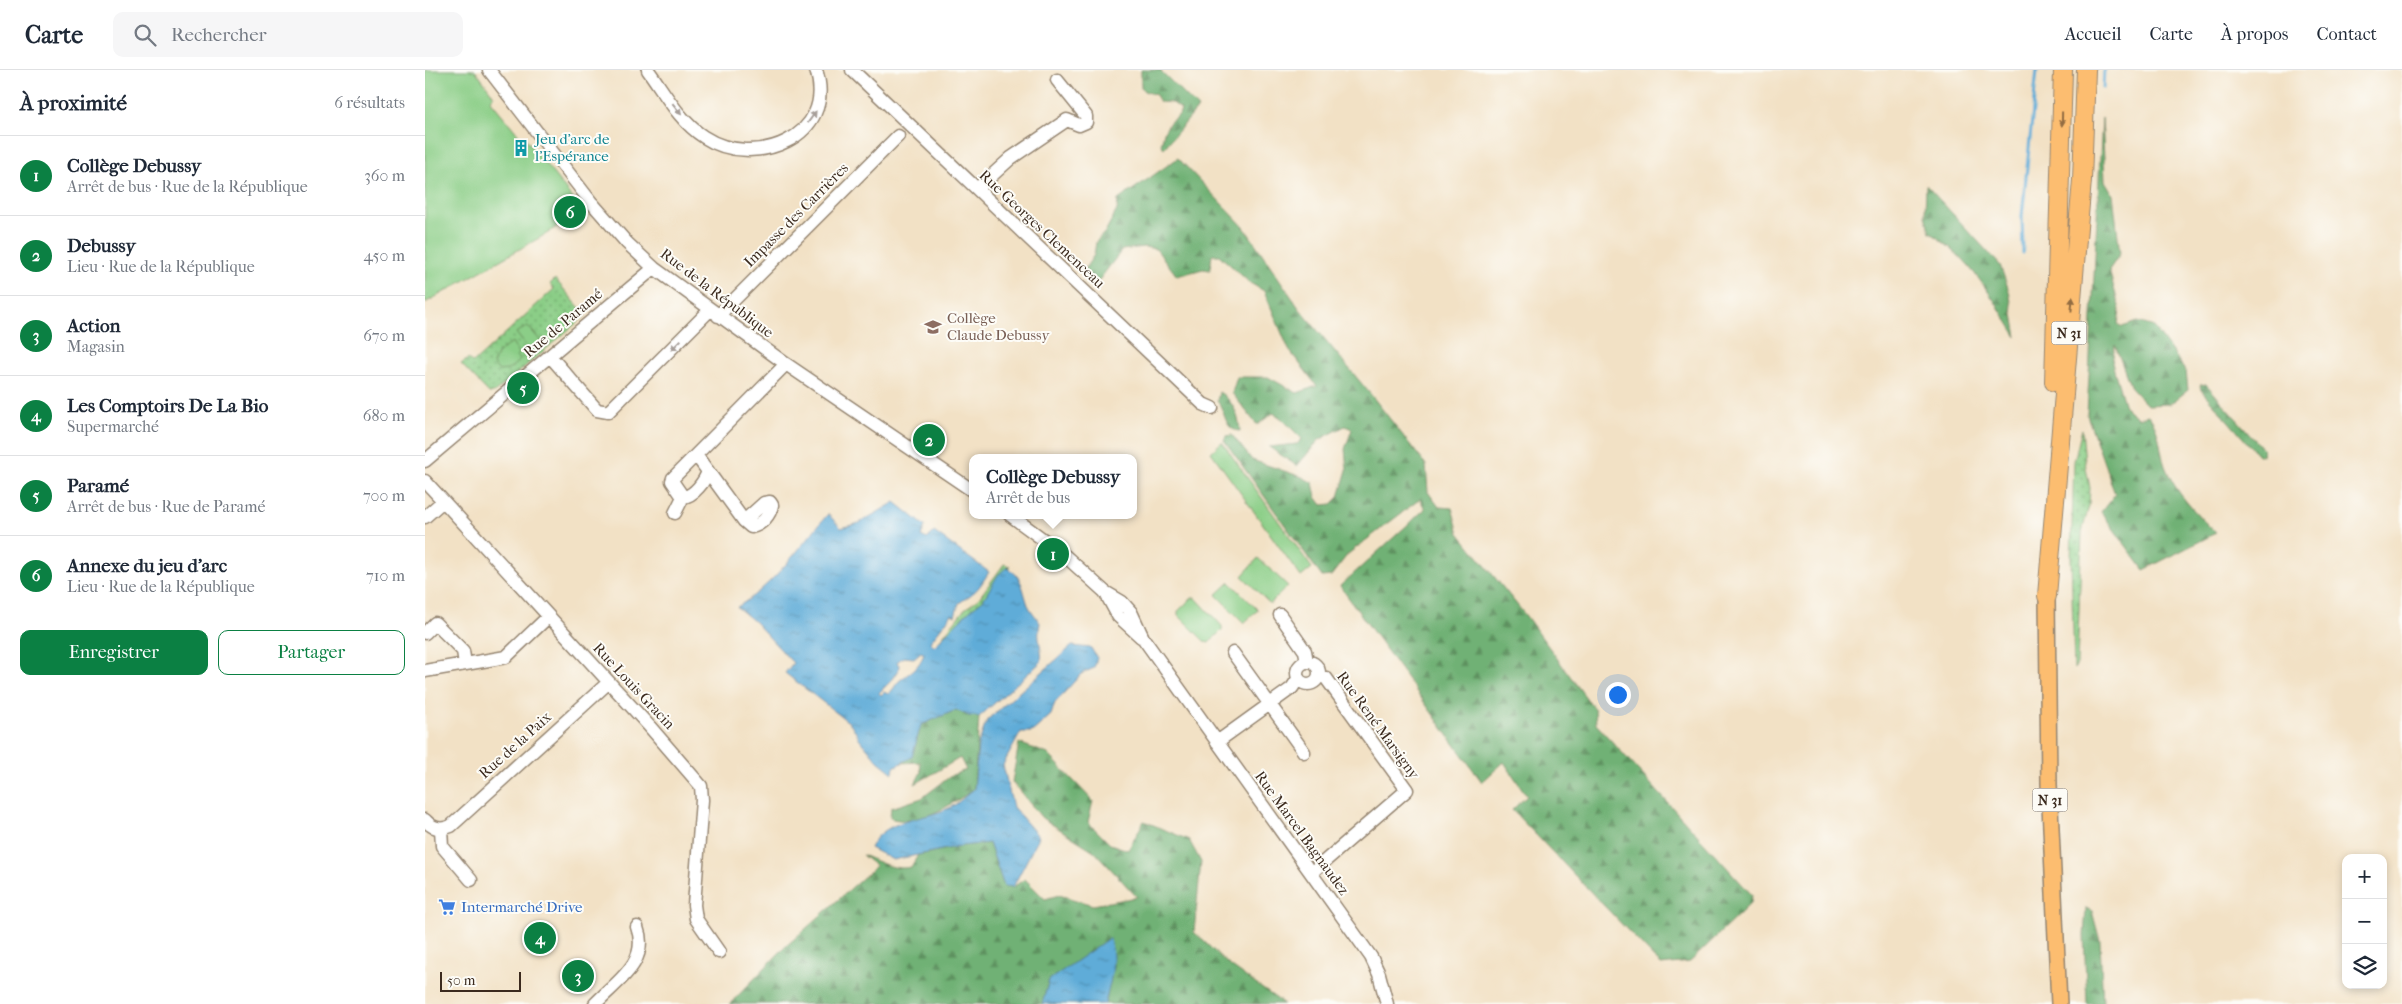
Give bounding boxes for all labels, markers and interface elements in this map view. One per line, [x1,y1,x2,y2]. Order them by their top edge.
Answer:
search box [113,12,463,57]
text: Carte [25,21,83,49]
icon: search [131,21,159,49]
text: Rechercher [171,24,267,46]
text: Accueil [2065,24,2122,45]
text: Carte [2150,24,2193,45]
text: À propos [2221,24,2288,45]
text: Contact [2316,24,2377,45]
text: À proximité [20,91,127,115]
text: 6 résultats [334,93,405,112]
one-way arrow [672,102,682,116]
one-way arrow [807,110,817,123]
one-way arrow [2058,111,2066,127]
place label: Jeu d'arc de l'Espérance [534,130,610,165]
building icon: Jeu d'arc de l'Espérance [511,138,531,158]
text: Collège Debussy [67,155,201,177]
street label: Impasse des Carrières [740,159,852,271]
text: 1 [33,166,39,185]
text: 360 m [364,166,405,185]
street label: Rue Georges Clemenceau [975,166,1109,292]
text: Arrêt de bus · Rue de la République [67,177,308,196]
pin: 6 [554,193,586,231]
text: Debussy [67,235,136,257]
street label: Rue de la République [657,245,778,342]
text: 2 [32,246,40,265]
text: 450 m [364,246,405,265]
text: Lieu · Rue de la République [67,257,255,276]
street label: Rue de Paramé [520,284,607,361]
one-way arrow [2068,295,2076,311]
place label: Collège Claude Debussy [947,309,1050,344]
text: Action [67,315,120,337]
school or university icon: Collège Claude Debussy [923,317,943,337]
road number: N 31 [2051,322,2087,344]
text: 3 [33,326,39,345]
text: 670 m [363,326,405,345]
text: Magasin [67,337,125,356]
one-way arrow [670,338,682,350]
pin: 5 [507,369,539,407]
text: Les Comptoirs De La Bio [67,395,268,417]
text: 4 [31,406,41,425]
text: 680 m [363,406,405,425]
text: Supermarché [67,417,159,436]
pin: 2 [913,421,945,459]
popup [969,454,1137,519]
text: Collège Debussy [986,466,1120,488]
text: Paramé [67,475,129,497]
text: 5 [33,486,39,505]
text: 700 m [363,486,405,505]
text: Arrêt de bus [986,488,1070,507]
text: Arrêt de bus · Rue de Paramé [67,497,265,516]
pin: 1 [1037,535,1069,573]
text: Annexe du jeu d'arc [67,555,227,577]
text: 6 [32,566,40,585]
text: 710 m [366,566,405,585]
text: Lieu · Rue de la République [67,577,255,596]
button: Enregistrer [20,630,208,675]
button: Partager [218,630,405,675]
street label: Rue Louis Gracin [589,639,679,733]
street label: Rue René Marsigny [1333,668,1424,783]
your location [1605,682,1631,708]
street label: Rue de la Paix [475,708,555,782]
street label: Rue Marcel Bagnaudez [1251,767,1353,899]
road number: N 31 [2033,788,2067,812]
map controls [2342,854,2387,989]
button: + [2342,854,2387,899]
supermarket icon: Intermarché Drive [437,897,457,917]
place label: Intermarché Drive [461,898,583,916]
button: − [2342,899,2387,944]
pin: 4 [524,919,556,957]
button: layers [2342,944,2387,989]
pin: 3 [562,957,594,995]
scale bar [440,969,521,992]
text: 50 m [447,972,475,989]

